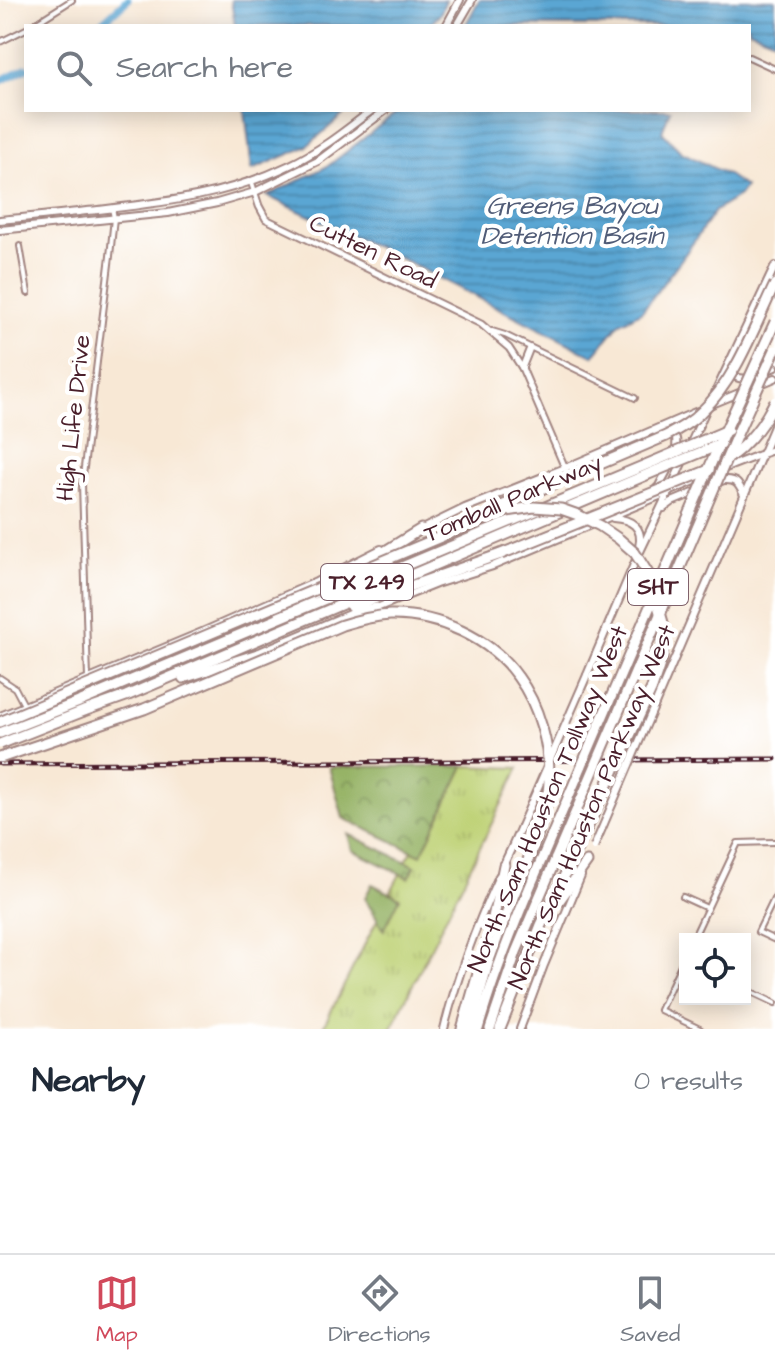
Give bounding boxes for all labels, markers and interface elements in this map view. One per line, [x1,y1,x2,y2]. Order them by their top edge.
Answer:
search box [24,24,751,112]
icon: search [52,46,96,90]
text: Search here [116,47,293,89]
water label: Greens Bayou Detention Basin [481,188,665,254]
street label: Cutten Road [303,206,443,298]
street label: High Life Drive [48,333,101,503]
street label: Tomball Parkway [419,446,608,553]
road number: TX 249 [321,564,413,600]
road number: SHT [628,569,688,605]
street label: North Sam Houston Parkway West [500,619,686,995]
street label: North Sam Houston Tollway West [459,620,638,978]
map controls [679,933,751,1005]
button: locate [679,933,751,1005]
text: Nearby [32,1057,146,1105]
text: 0 results [634,1063,743,1099]
tab: Map [95,1271,139,1350]
tab: Directions [328,1271,431,1350]
tab: Saved [620,1271,680,1350]

